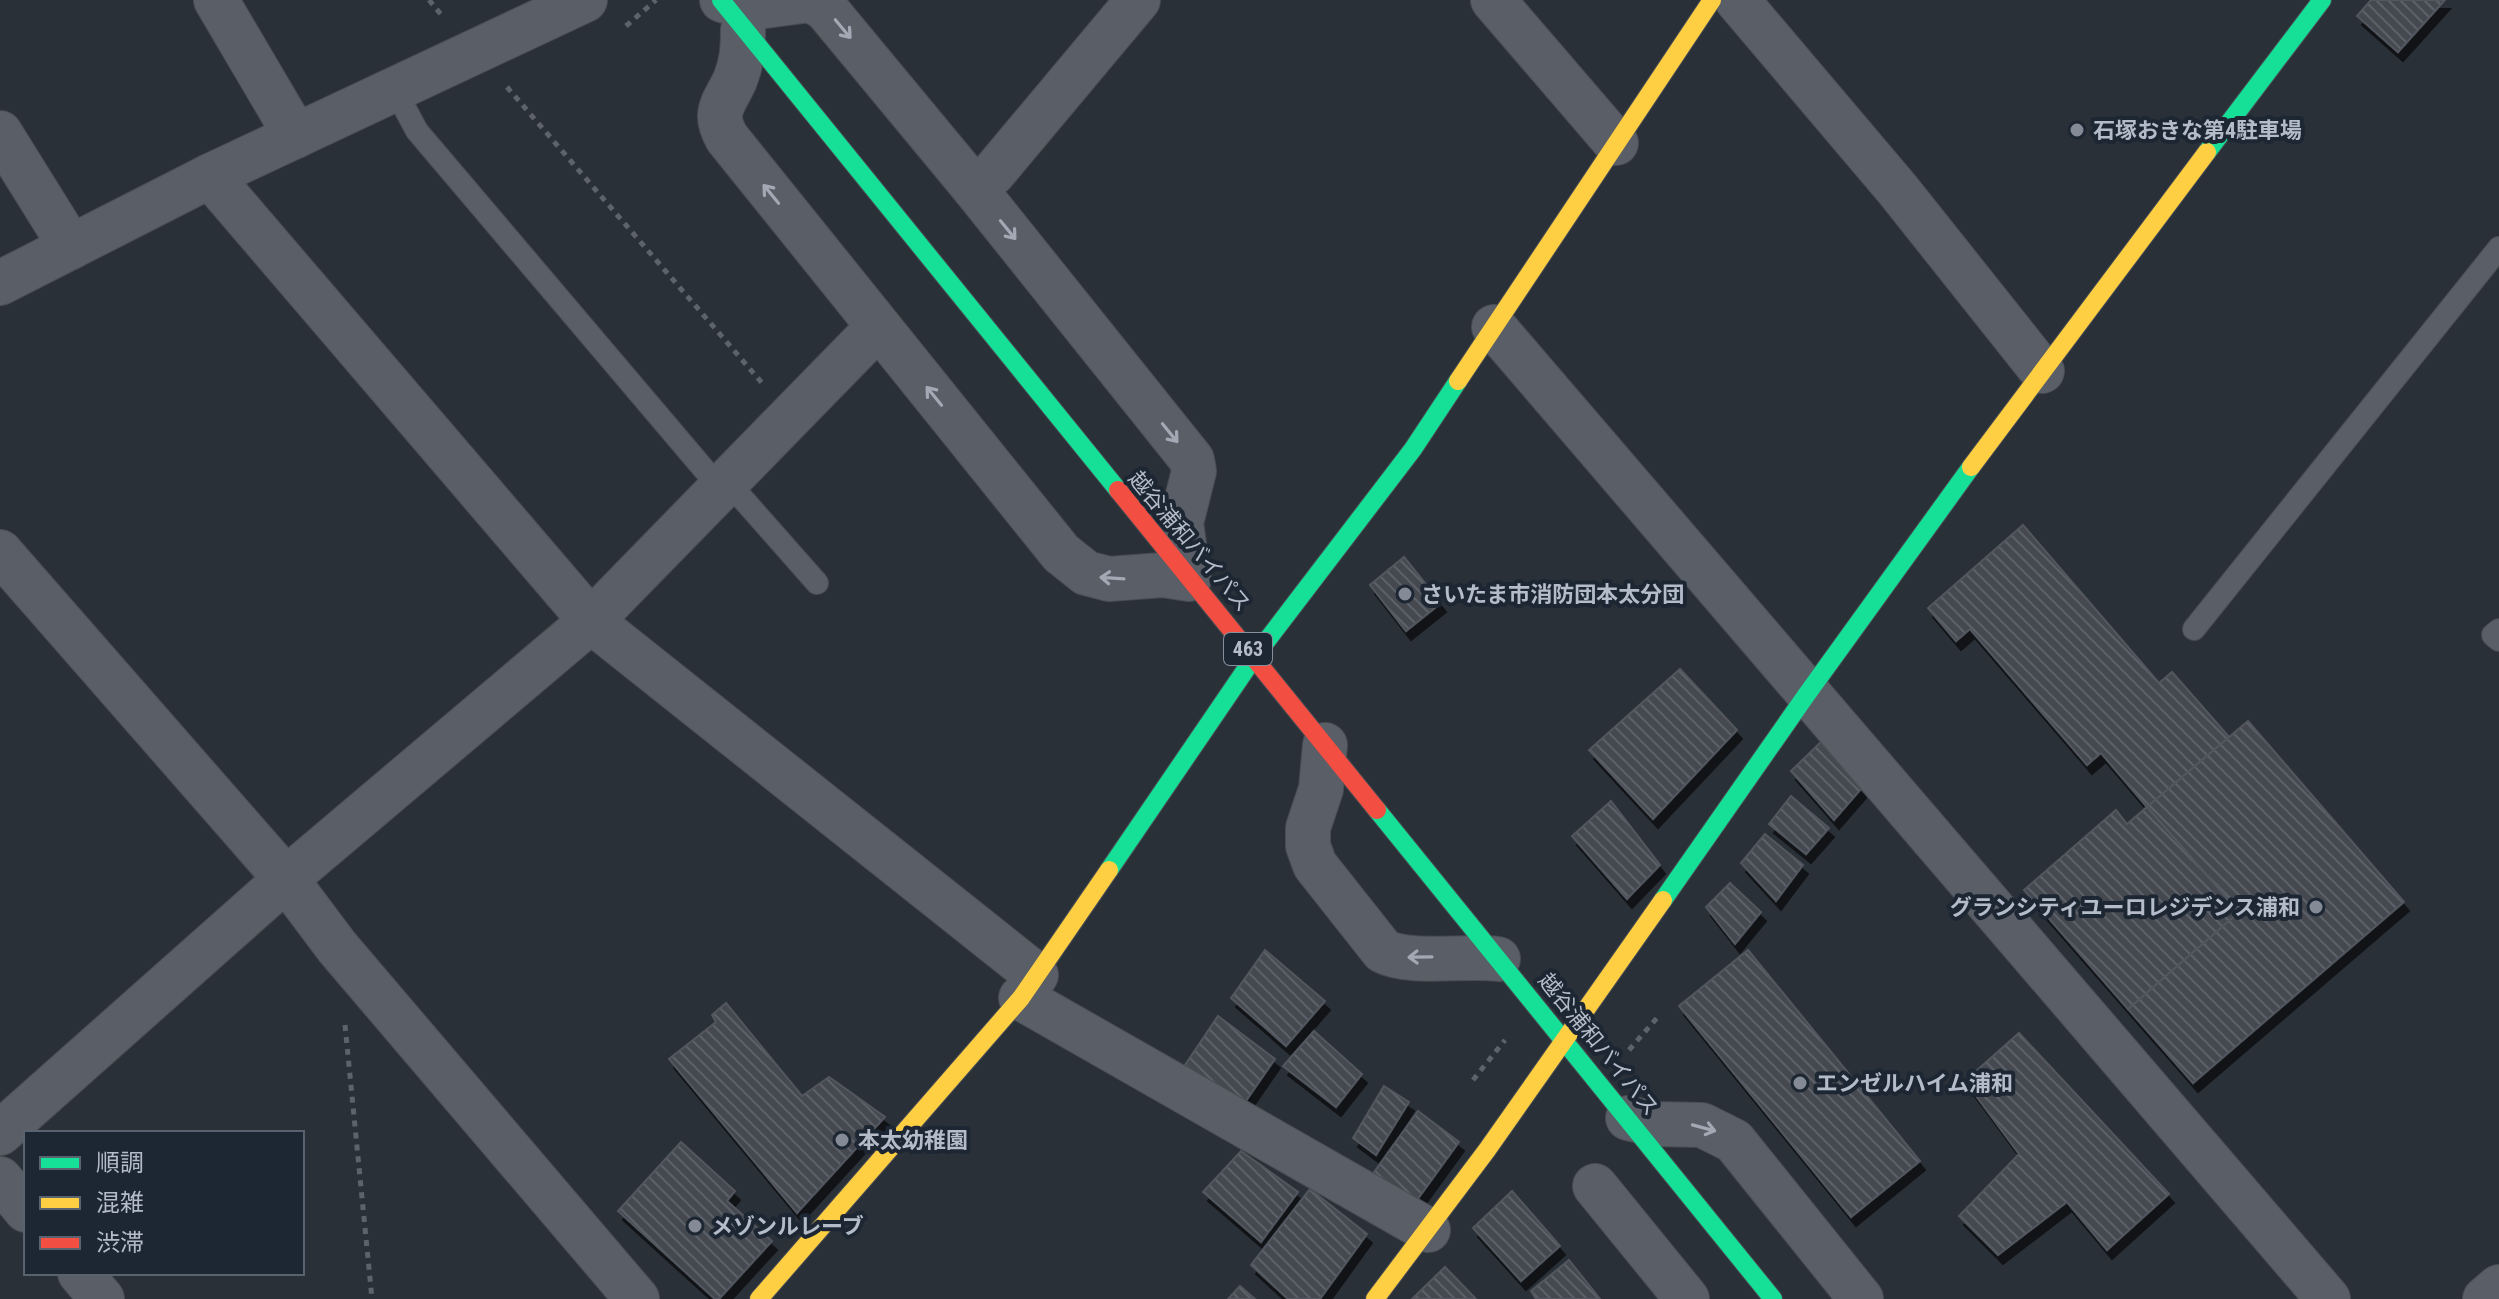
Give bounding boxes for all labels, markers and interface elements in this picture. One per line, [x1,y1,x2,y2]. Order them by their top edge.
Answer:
one-way arrow [834,18,852,39]
place label: 石塚おきな第4駐車場 [2093,118,2302,143]
marker: 石塚おきな第4駐車場 [2068,121,2086,139]
one-way arrow [763,184,780,205]
one-way arrow [999,219,1016,240]
one-way arrow [926,386,943,407]
one-way arrow [1161,422,1179,443]
street label: 越谷浦和バイパス [1124,466,1256,617]
one-way arrow [1099,570,1126,585]
place label: さいたま市消防団本太分団 [1421,582,1684,607]
marker: さいたま市消防団本太分団 [1396,585,1414,603]
road number: 463 [1224,633,1272,665]
place label: グランシティユーロレジデンス浦和 [1950,895,2300,920]
marker: グランシティユーロレジデンス浦和 [2307,898,2325,916]
one-way arrow [1407,949,1434,965]
street label: 越谷浦和バイパス [1534,968,1664,1120]
place label: エンゼルハイム浦和 [1816,1071,2013,1096]
marker: エンゼルハイム浦和 [1791,1074,1809,1092]
one-way arrow [1691,1121,1717,1136]
place label: 本太幼稚園 [858,1128,968,1153]
legend [24,1131,304,1275]
marker: 本太幼稚園 [833,1131,851,1149]
text: 順調 [96,1149,144,1177]
text: 混雑 [96,1189,144,1217]
place label: メゾンルレーブ [711,1214,864,1239]
marker: メゾンルレーブ [686,1217,704,1235]
text: 渋滞 [96,1229,144,1257]

